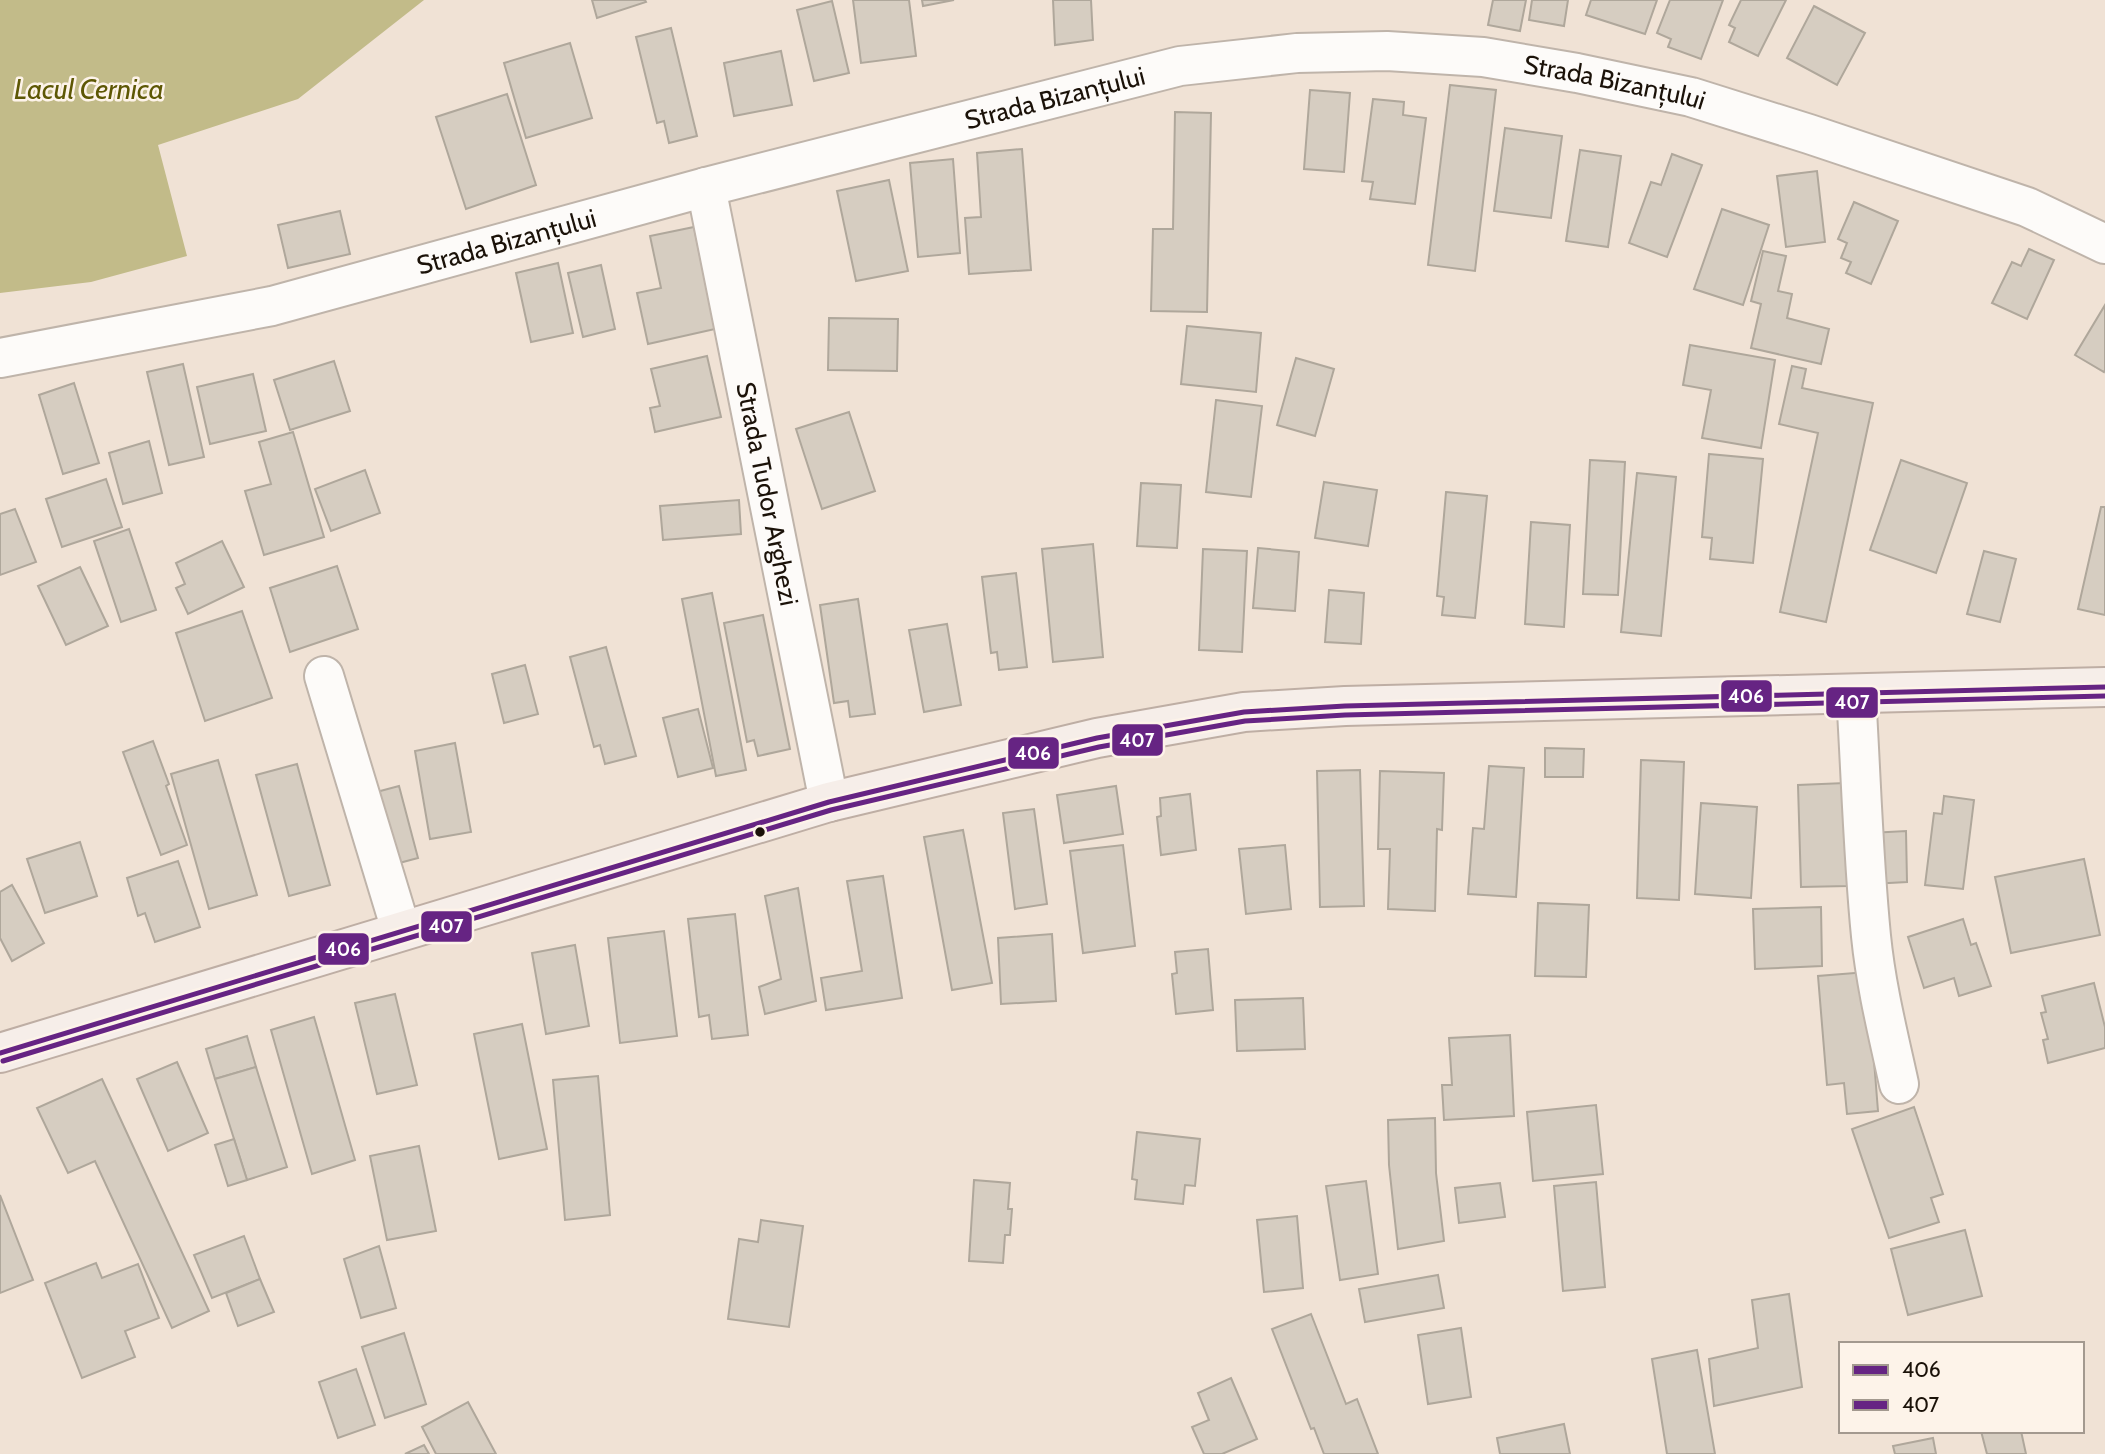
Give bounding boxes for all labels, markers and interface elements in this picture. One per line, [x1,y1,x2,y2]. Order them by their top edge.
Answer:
street label: Strada Bizanțului [1521,48,1710,117]
street label: Strada Bizanțului [961,60,1148,136]
water label: Lacul Cernica [14,72,164,106]
street label: Strada Bizanțului [413,202,600,282]
street label: Strada Tudor Arghezi [729,379,805,608]
line badge: 406 [1720,679,1773,713]
text: 406 [1728,685,1764,708]
line badge: 407 [1825,686,1879,719]
text: 407 [1835,691,1870,714]
line badge: 407 [1111,723,1164,757]
text: 407 [1120,729,1155,752]
line badge: 406 [1007,736,1060,770]
text: 406 [1015,742,1051,765]
unlabelled marker [753,825,767,839]
line badge: 407 [420,910,473,943]
text: 407 [429,915,464,938]
line badge: 406 [317,932,370,966]
text: 406 [325,938,361,961]
legend [1839,1342,2084,1433]
text: 406 [1902,1357,1941,1382]
text: 407 [1902,1392,1940,1417]

